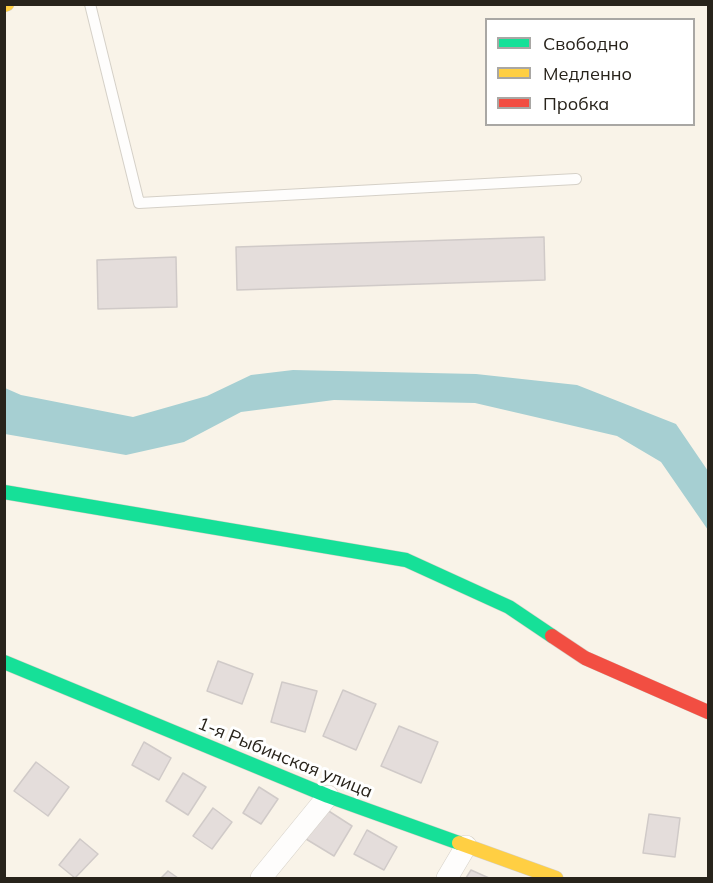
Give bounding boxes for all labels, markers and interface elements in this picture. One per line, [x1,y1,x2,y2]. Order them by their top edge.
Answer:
legend [485,18,695,126]
text: Свободно [543,32,629,55]
text: Медленно [543,62,632,85]
text: Пробка [543,92,609,115]
street label: 1-я Рыбинская улица [194,713,376,803]

